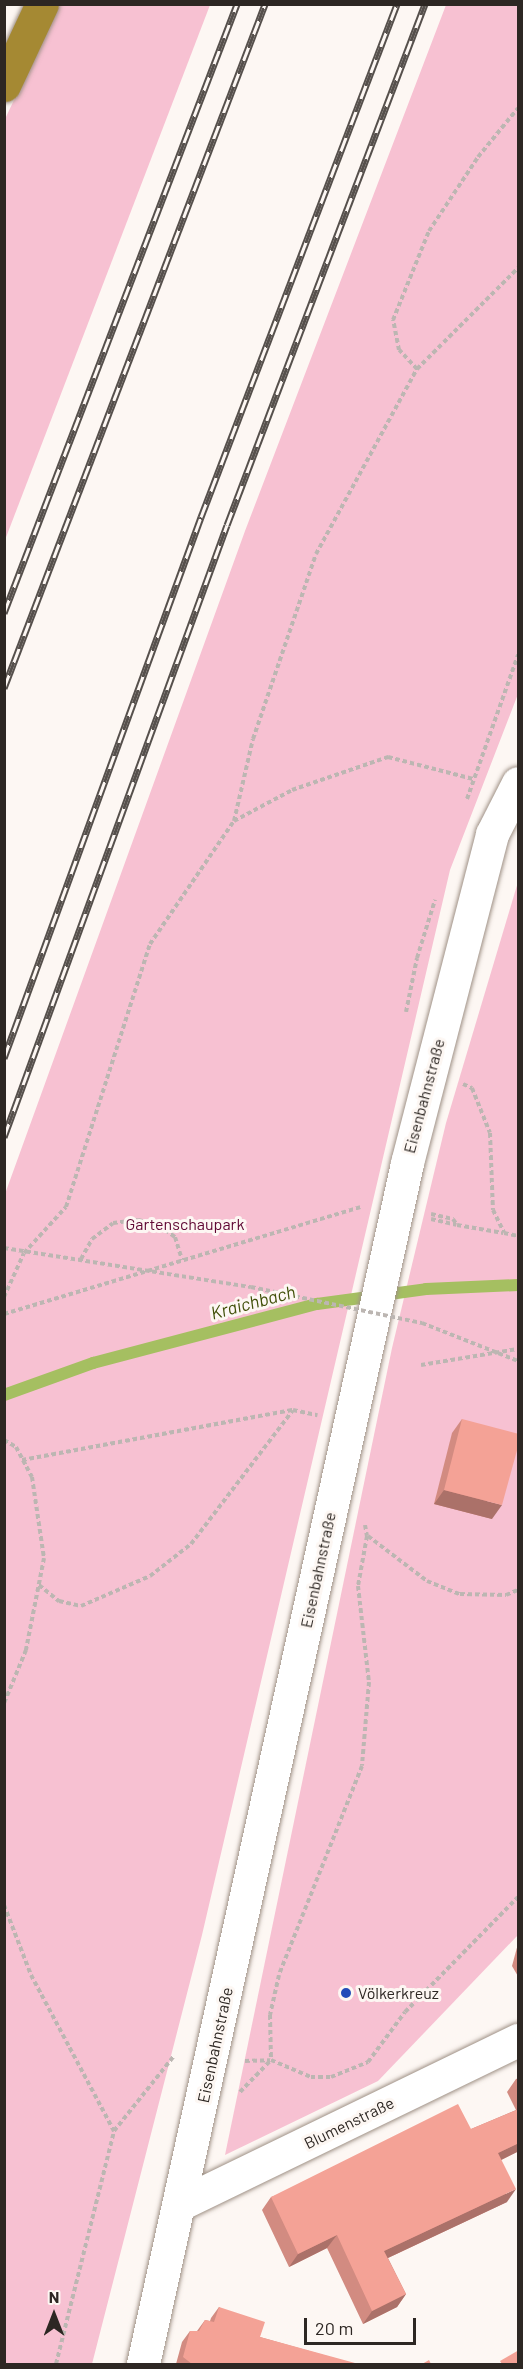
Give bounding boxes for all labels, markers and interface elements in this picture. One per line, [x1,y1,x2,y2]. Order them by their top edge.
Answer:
street label: Eisenbahnstraße [400,1037,448,1155]
park label: Gartenschaupark [126,1214,244,1234]
water label: Kraichbach [208,1280,298,1324]
street label: Eisenbahnstraße [296,1510,340,1630]
place label: Völkerkreuz [358,1983,439,2003]
street label: Eisenbahnstraße [193,1985,237,2105]
marker: Völkerkreuz [339,1986,353,2000]
street label: Blumenstraße [301,2093,397,2153]
north arrow [24,2285,84,2345]
text: N [49,2287,59,2306]
scale bar [307,2306,420,2344]
text: 20 m [315,2317,353,2339]

